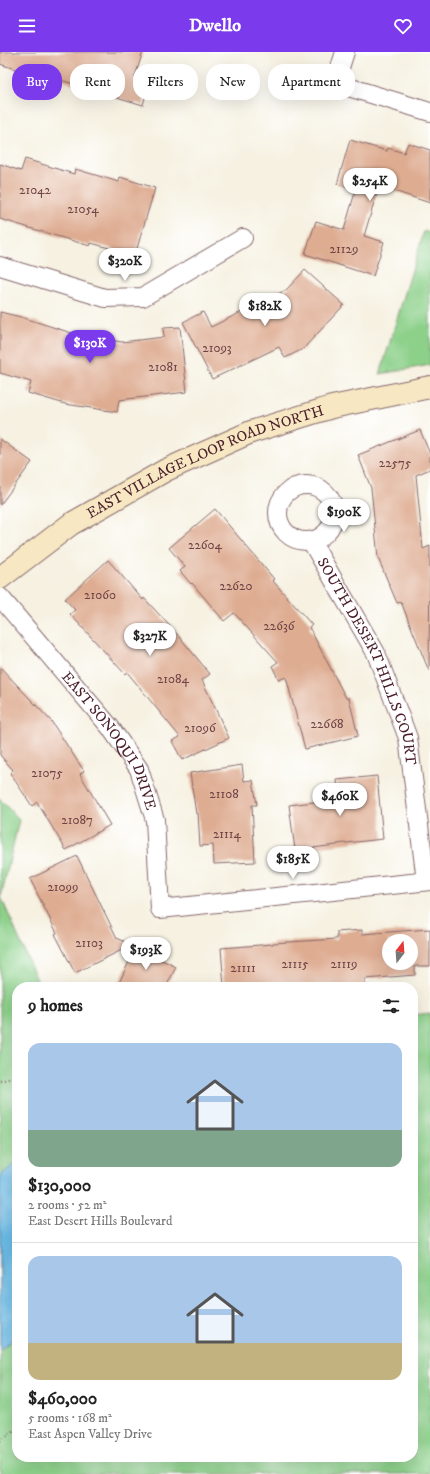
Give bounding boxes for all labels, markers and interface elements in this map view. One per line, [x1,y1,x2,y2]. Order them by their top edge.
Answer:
icon: menu [16,15,38,37]
text: Dwello [189,15,241,37]
icon: heart [392,15,414,37]
chip: Buy [12,64,62,100]
chip: Rent [70,64,125,100]
chip: Filters [133,64,198,100]
chip: New [206,64,260,100]
chip: Apartment [268,64,355,100]
pin: $254K [342,168,398,202]
text: $254K [352,173,388,189]
house number: 21042 [19,182,52,198]
house number: 21054 [67,201,99,217]
house number: 21129 [330,241,358,257]
pin: $320K [97,248,153,282]
text: $320K [108,253,142,269]
pin: $182K [237,293,293,327]
text: $182K [248,298,282,314]
pin: $130K [62,330,118,364]
text: $130K [74,335,106,351]
house number: 21093 [202,340,232,356]
house number: 21081 [148,359,178,375]
street label: EAST VILLAGE LOOP ROAD NORTH [83,401,326,523]
house number: 22575 [379,455,412,471]
pin: $190K [316,499,372,533]
text: $190K [327,504,361,520]
house number: 22604 [188,537,223,553]
street label: SOUTH DESERT HILLS COURT [313,554,420,767]
house number: 22620 [220,578,252,594]
house number: 21060 [84,587,116,603]
house number: 22636 [263,618,296,634]
pin: $327K [122,623,178,657]
text: $327K [133,628,167,644]
street label: EAST SONOQUI DRIVE [57,668,160,813]
house number: 21084 [157,671,190,687]
house number: 22668 [311,716,343,732]
house number: 21096 [184,720,217,736]
house number: 21075 [31,765,63,781]
pin: $460K [312,783,368,817]
house number: 21108 [209,786,239,802]
text: $460K [321,788,359,804]
house number: 21087 [61,812,93,828]
house number: 21114 [213,826,242,842]
pin: $185K [265,846,321,880]
text: $185K [276,851,310,867]
house number: 21099 [47,879,79,895]
north arrow [382,934,418,970]
map controls [382,934,418,970]
house number: 21103 [75,935,103,951]
pin: $193K [118,937,174,971]
text: $193K [130,942,162,958]
house number: 21115 [281,956,309,972]
house number: 21119 [330,956,358,972]
house number: 21111 [230,960,256,976]
text: 9 homes [28,995,83,1017]
icon: filters [380,995,402,1017]
icon: home [179,1069,251,1141]
text: $130,000 [28,1175,91,1197]
text: 2 rooms · 52 m² [28,1197,107,1213]
text: East Desert Hills Boulevard [28,1213,172,1229]
icon: home [179,1282,251,1354]
text: $460,000 [28,1388,97,1410]
text: 5 rooms · 168 m² [28,1410,112,1426]
text: East Aspen Valley Drive [28,1426,152,1442]

